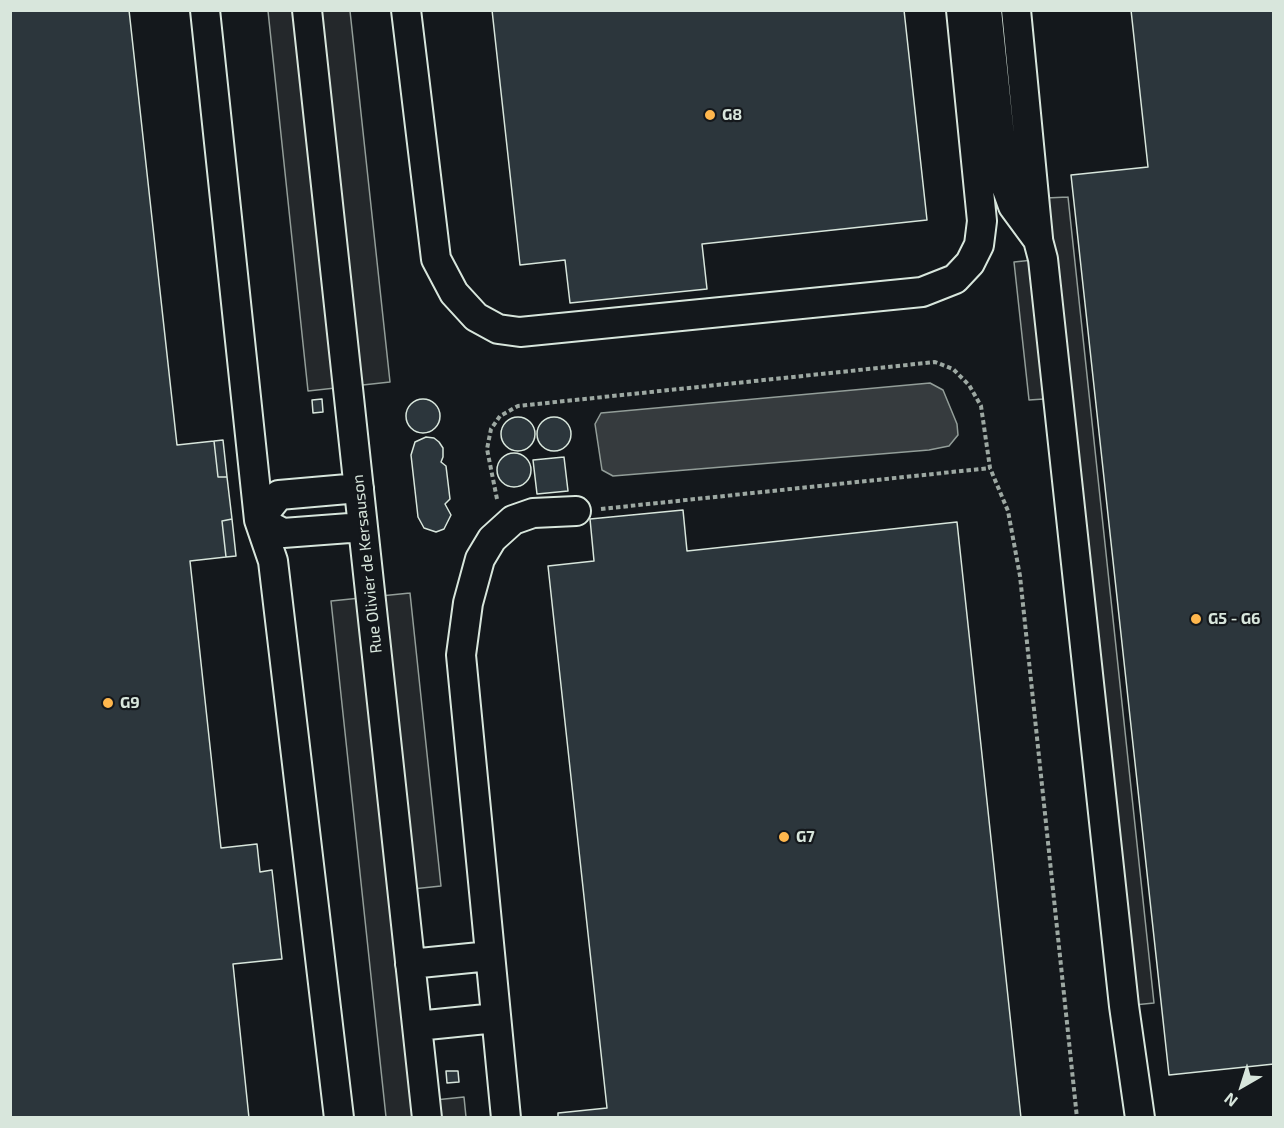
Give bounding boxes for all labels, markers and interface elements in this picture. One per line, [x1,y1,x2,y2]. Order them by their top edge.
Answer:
place label: G8 [722,105,742,125]
marker: G8 [703,108,717,122]
street label: Rue Olivier de Kersauson [348,474,386,654]
place label: G5 - G6 [1208,609,1261,629]
marker: G5 - G6 [1189,612,1203,626]
place label: G9 [120,693,140,713]
marker: G9 [101,696,115,710]
place label: G7 [796,827,815,847]
marker: G7 [777,830,791,844]
north arrow [1212,1056,1272,1116]
text: N [1220,1089,1241,1111]

